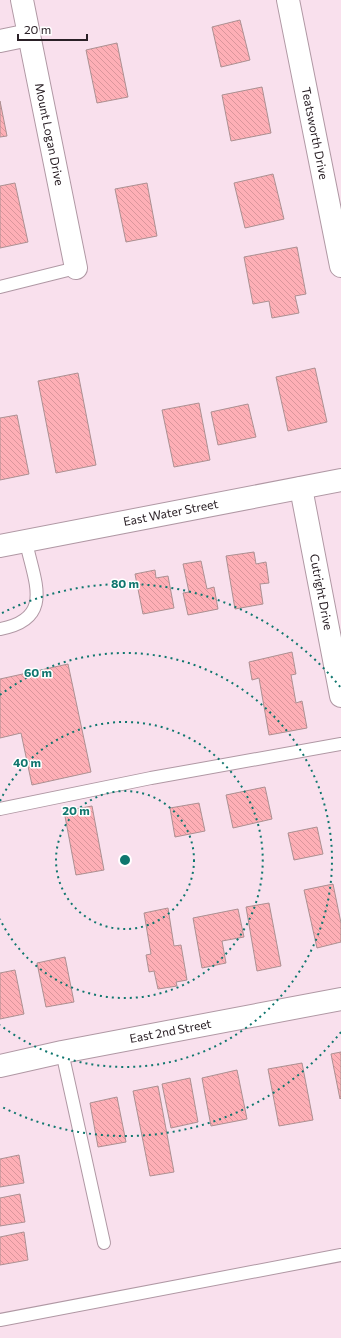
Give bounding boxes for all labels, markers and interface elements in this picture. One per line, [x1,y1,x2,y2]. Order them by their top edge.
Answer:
scale bar [18,16,87,42]
text: 20 m [24,22,51,36]
street label: Mount Logan Drive [33,82,67,187]
street label: Teatsworth Drive [299,86,332,181]
street label: East Water Street [122,496,219,528]
street label: Cutright Drive [308,553,336,631]
text: 80 m [111,576,139,590]
text: 60 m [24,665,52,679]
text: 40 m [13,755,41,769]
text: 20 m [62,803,90,817]
centre of rings [118,853,132,867]
street label: East 2nd Street [128,1016,212,1045]

